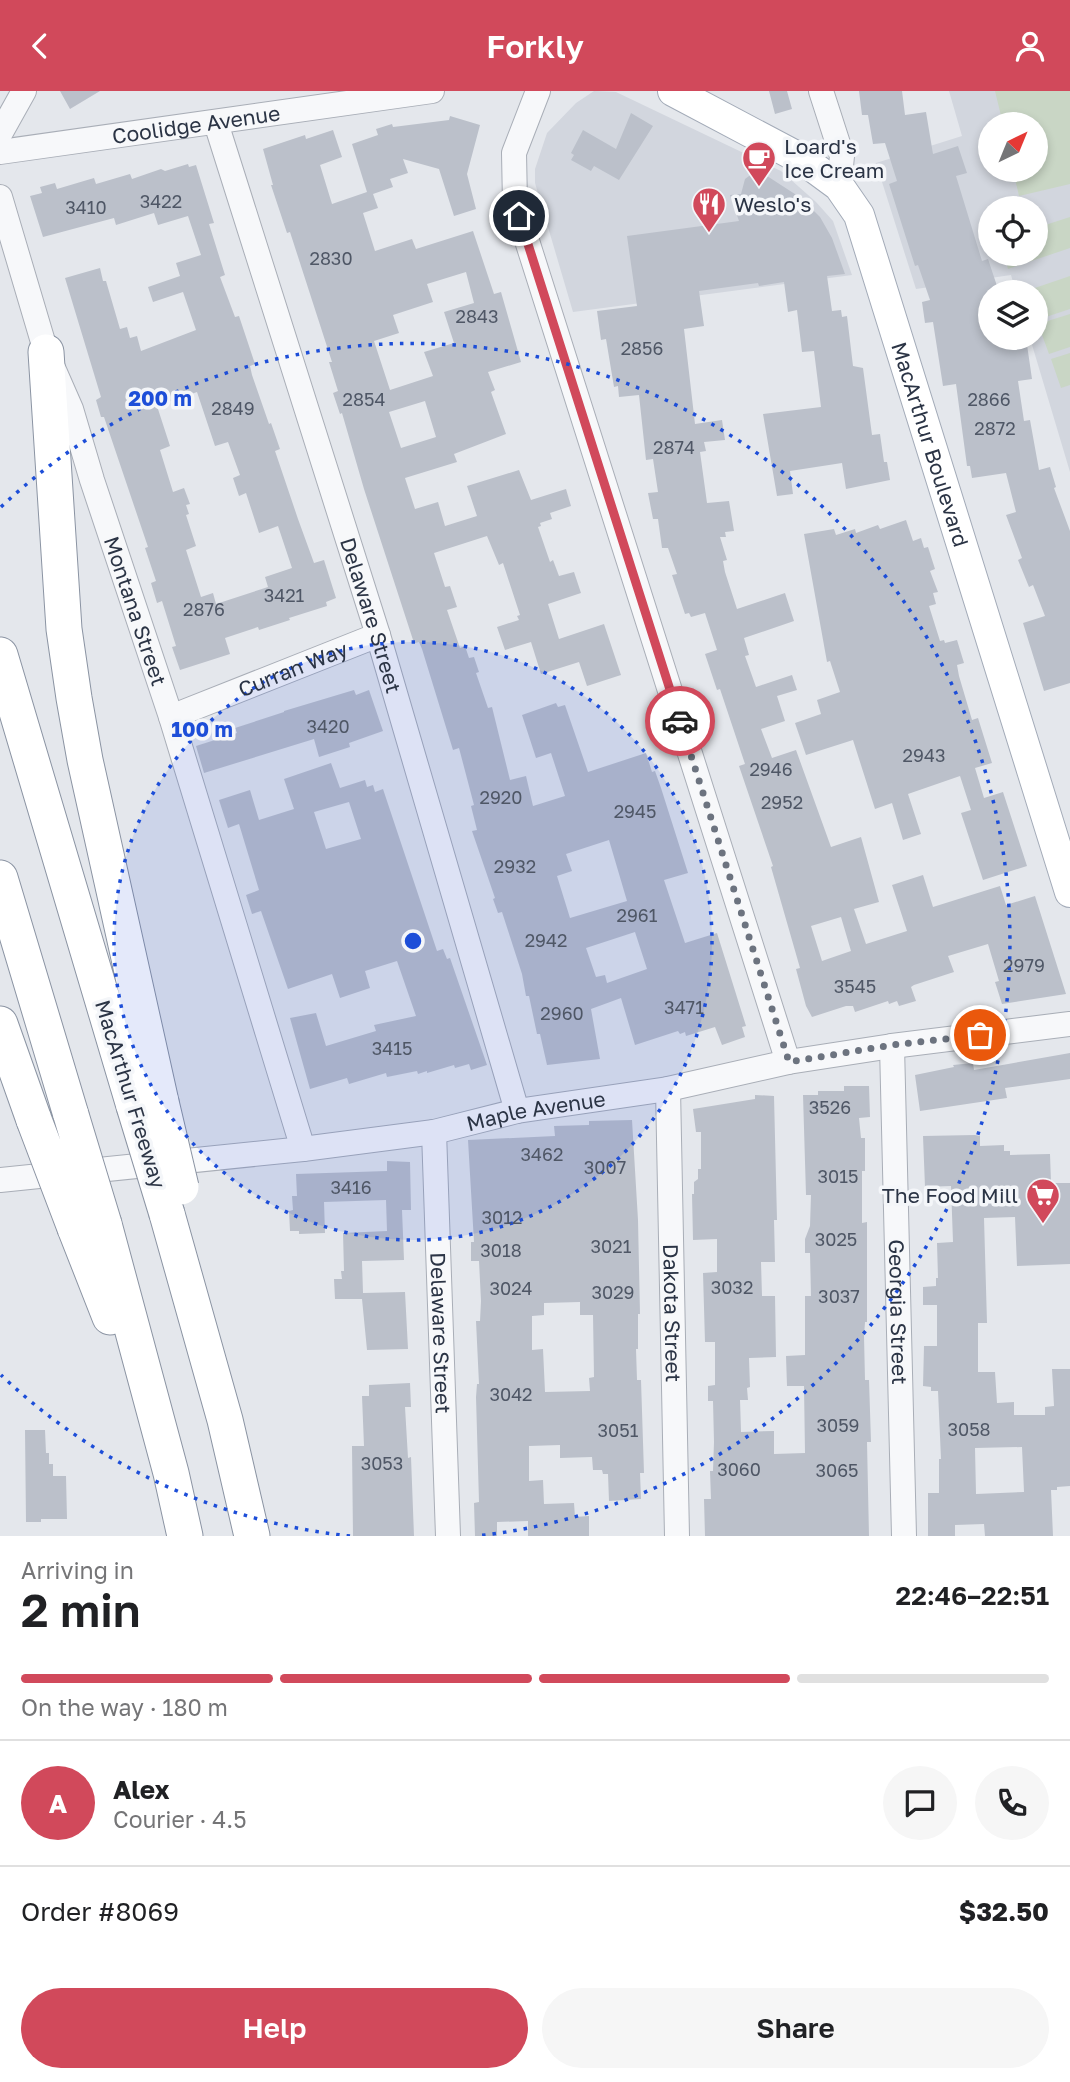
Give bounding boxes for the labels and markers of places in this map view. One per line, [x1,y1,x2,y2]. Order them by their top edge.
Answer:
place label: Loard's Ice Cream [784,133,884,183]
cafe icon: Loard's Ice Cream [740,139,778,188]
restaurant icon: Weslo's [690,185,728,234]
pin [489,186,549,246]
place label: Weslo's [734,191,811,217]
centre of rings [401,929,425,953]
pin [950,1005,1010,1065]
supermarket icon: The Food Mill [1024,1176,1062,1225]
place label: The Food Mill [882,1182,1018,1208]

